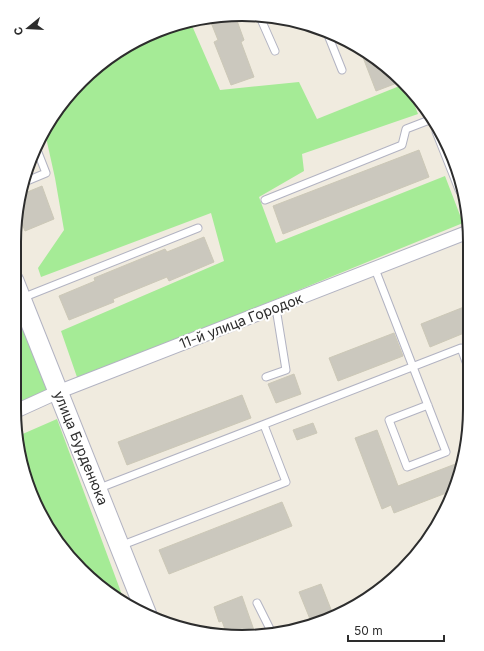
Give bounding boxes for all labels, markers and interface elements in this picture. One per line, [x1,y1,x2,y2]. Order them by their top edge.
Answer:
north arrow [8,8,48,48]
text: С [11,25,26,37]
street label: 11-й улица Городок [177,289,305,352]
street label: улица Бурденюка [51,388,112,507]
scale bar [348,617,444,643]
text: 50 m [354,623,383,638]

